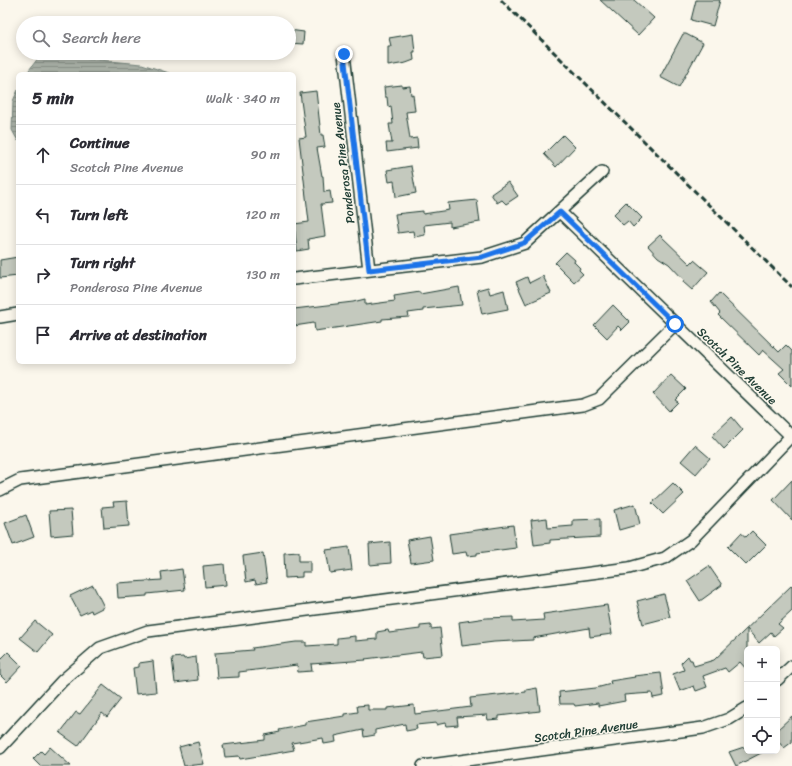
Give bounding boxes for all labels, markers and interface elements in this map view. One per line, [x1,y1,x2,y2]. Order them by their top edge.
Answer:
search box [16,16,296,60]
text: Search here [62,25,141,51]
icon: search [30,27,52,49]
route end [335,45,353,63]
text: 5 min [32,83,74,113]
text: Walk · 340 m [206,87,280,110]
street label: Ponderosa Pine Avenue [325,101,361,225]
text: Continue [70,130,130,156]
text: 90 m [250,143,280,166]
icon: ahead [32,144,54,166]
text: Scotch Pine Avenue [70,156,183,179]
text: Turn left [70,202,128,228]
text: 120 m [245,203,280,226]
icon: left [32,204,54,226]
text: Turn right [70,250,135,276]
text: 130 m [246,263,280,286]
icon: right [32,264,54,286]
text: Ponderosa Pine Avenue [70,276,202,299]
route start [666,315,684,333]
text: Arrive at destination [70,322,207,348]
street label: Scotch Pine Avenue [692,322,782,410]
icon: arrive [32,324,54,346]
map controls [744,646,780,754]
button: + [744,646,780,682]
button: − [744,682,780,718]
street label: Scotch Pine Avenue [533,713,639,749]
button: locate [744,718,780,754]

